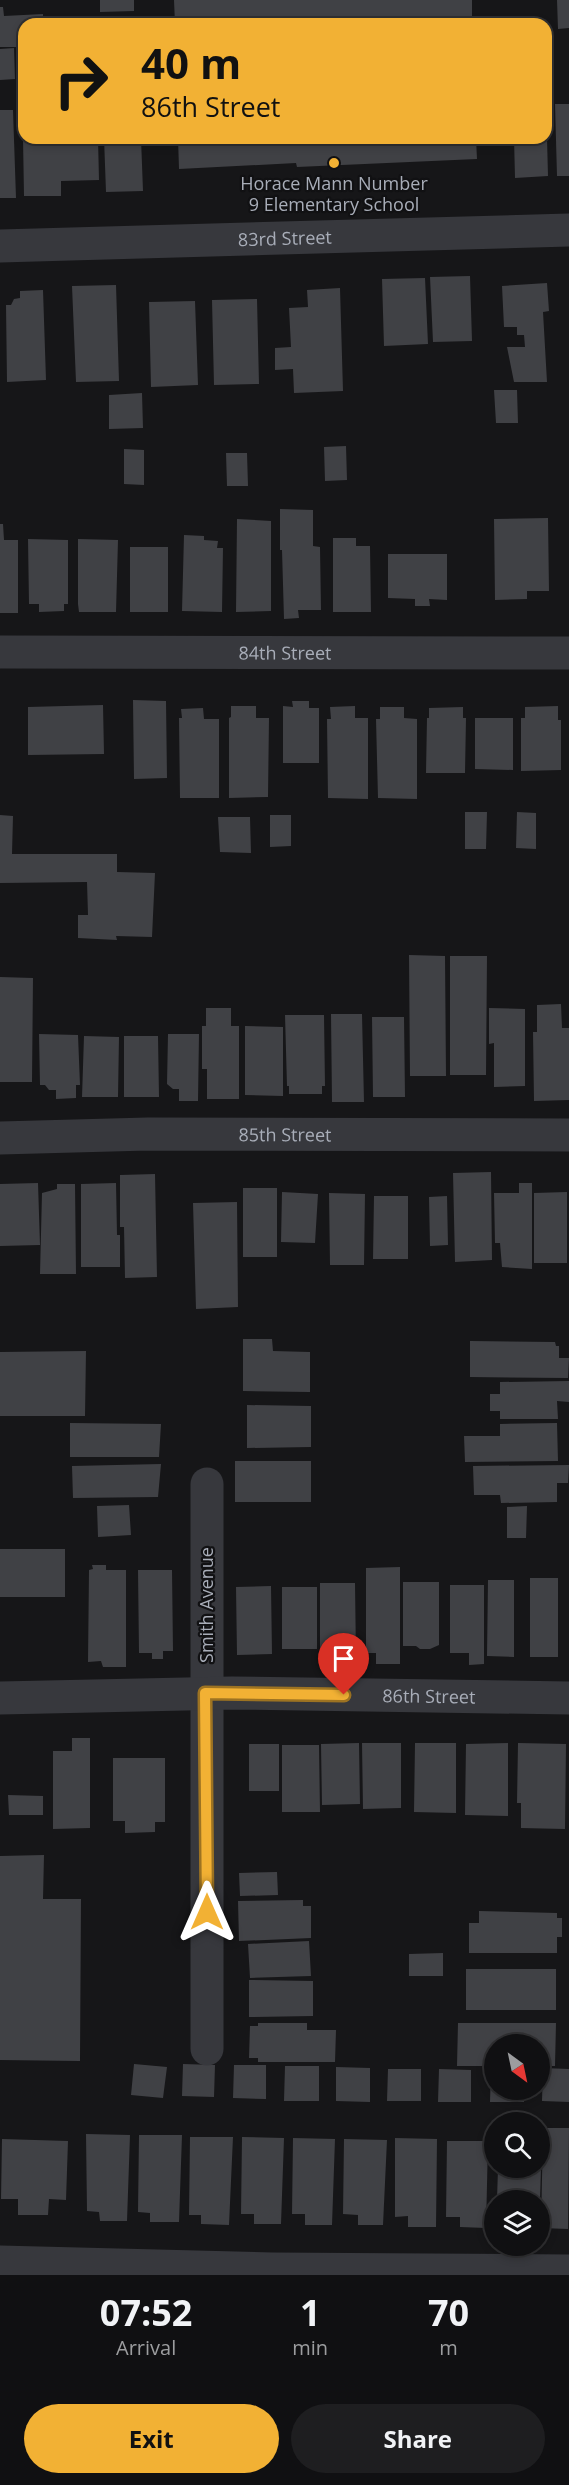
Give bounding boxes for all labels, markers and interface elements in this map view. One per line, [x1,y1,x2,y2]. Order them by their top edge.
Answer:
text: 40 m [141,34,241,91]
icon: right [42,42,120,120]
text: 86th Street [141,88,280,125]
marker: Horace Mann Number 9 Elementary School [327,156,341,170]
place label: Horace Mann Number 9 Elementary School [240,171,428,216]
street label: 83rd Street [238,225,332,251]
street label: 84th Street [238,640,332,665]
street label: 85th Street [238,1122,331,1146]
street label: Smith Avenue [194,1547,218,1663]
pin [318,1633,369,1695]
icon: arrive [327,1642,360,1675]
street label: 86th Street [382,1683,476,1709]
position arrow [175,1880,239,1944]
north arrow [484,2034,550,2100]
map controls [484,2034,550,2256]
button: search [484,2112,550,2178]
button: layers [484,2190,550,2256]
text: 07:52 [100,2288,192,2337]
text: 1 [300,2288,321,2337]
text: 70 [428,2288,469,2337]
text: Arrival [116,2334,176,2361]
text: min [292,2334,328,2361]
text: m [439,2334,458,2361]
button: Exit [24,2404,279,2473]
button: Share [291,2404,545,2473]

